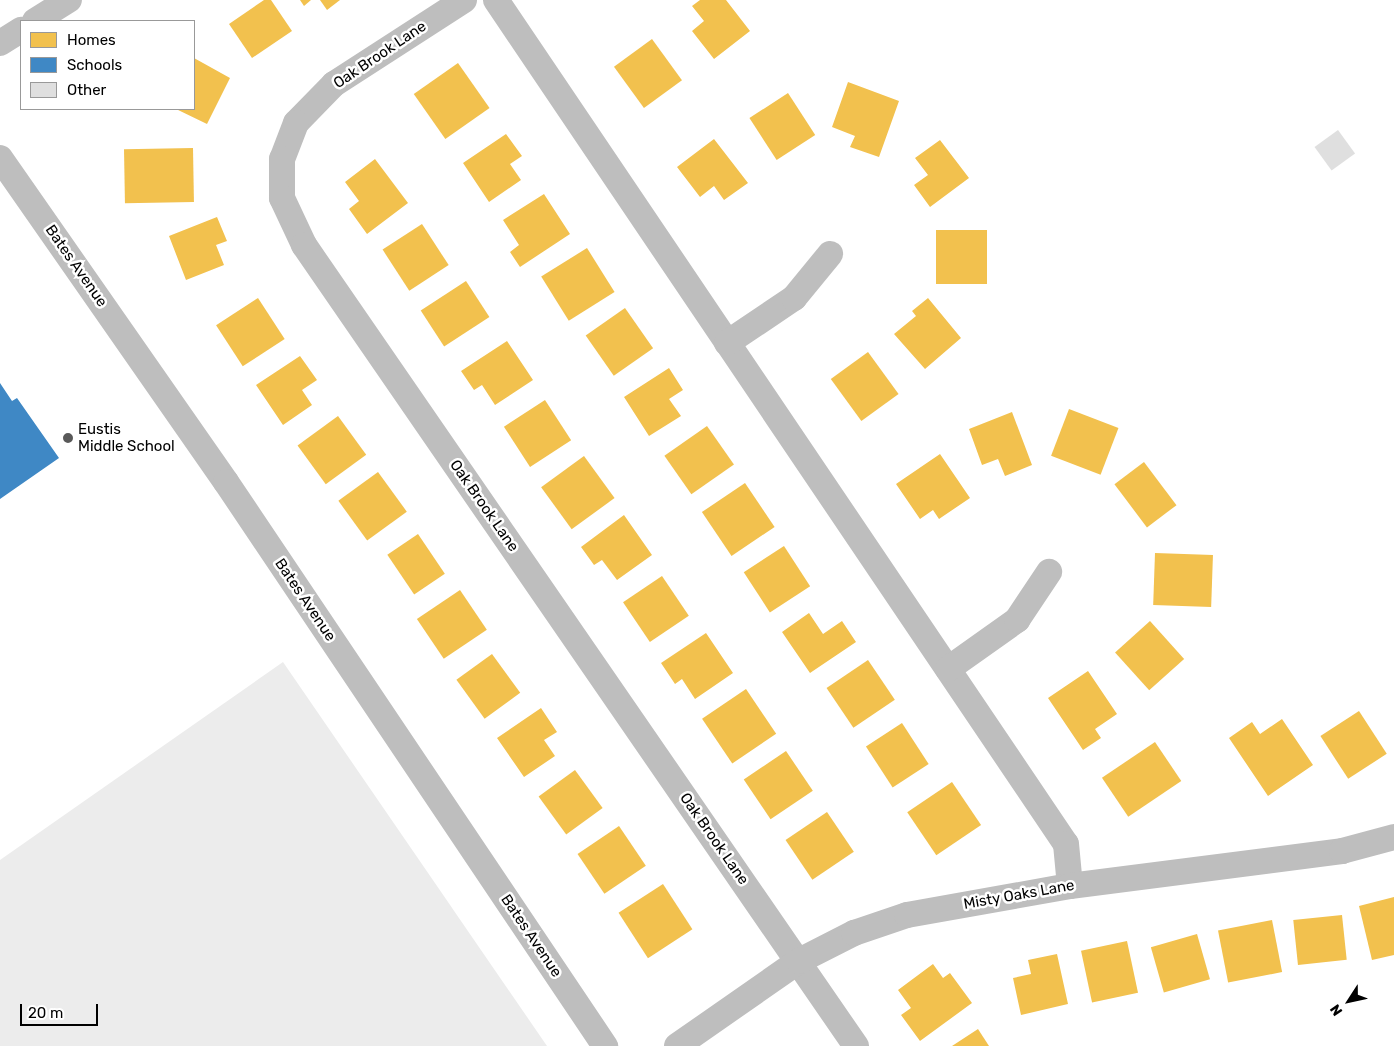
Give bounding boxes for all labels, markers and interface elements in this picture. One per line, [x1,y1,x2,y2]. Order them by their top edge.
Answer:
street label: Oak Brook Lane [330,17,430,93]
legend [20,20,195,110]
text: Homes [67,31,116,49]
text: Schools [67,56,122,74]
text: Other [67,81,106,99]
street label: Bates Avenue [41,221,111,311]
place label: Eustis Middle School [78,420,175,455]
marker: Eustis Middle School [62,432,74,444]
street label: Oak Brook Lane [446,456,522,556]
street label: Bates Avenue [271,555,339,645]
street label: Oak Brook Lane [676,789,752,889]
street label: Misty Oaks Lane [962,876,1076,914]
street label: Bates Avenue [497,891,565,981]
north arrow [1324,976,1374,1026]
scale bar [22,994,100,1026]
text: N [1326,1001,1346,1019]
text: 20 m [28,1004,63,1022]

